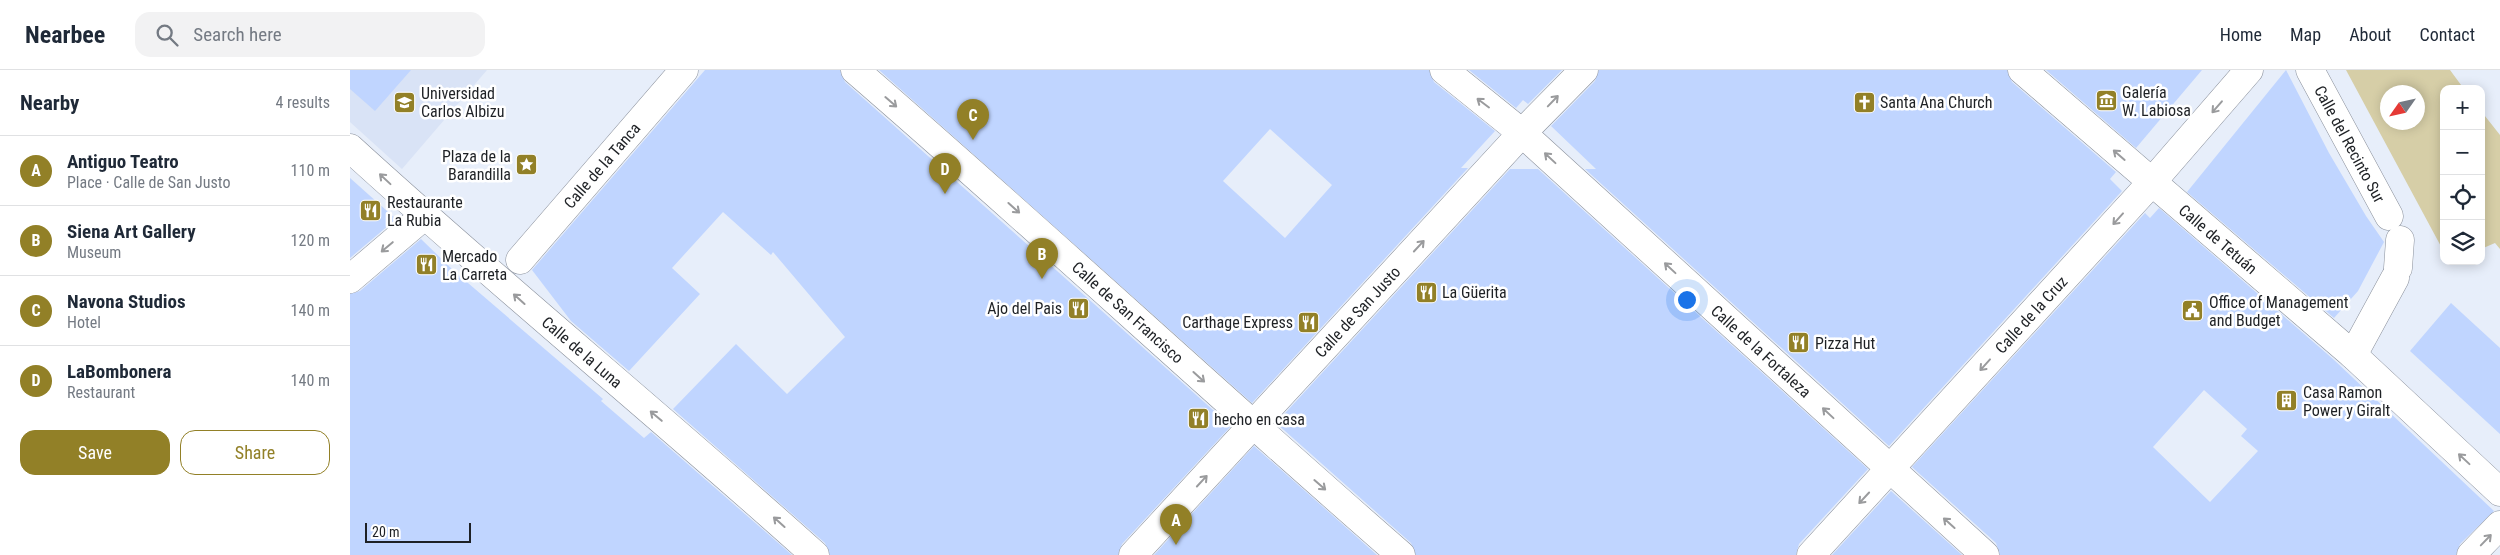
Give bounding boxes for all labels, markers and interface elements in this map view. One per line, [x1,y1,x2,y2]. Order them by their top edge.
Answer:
search box [135,12,485,57]
text: Nearbee [25,21,105,49]
icon: search [153,21,181,49]
text: Search here [193,23,282,46]
text: Home [2220,24,2262,45]
text: Map [2290,24,2321,45]
text: About [2349,24,2391,45]
text: Contact [2419,24,2475,45]
street label: Calle del Recinto Sur [2310,82,2389,206]
place label: Galería W. Labiosa [2122,83,2191,120]
place label: Universidad Carlos Albizu [421,84,505,121]
north arrow [2380,85,2425,130]
map controls [2440,85,2485,265]
button: + [2440,85,2485,130]
museum icon: Galería W. Labiosa [2094,89,2118,113]
school or university icon: Universidad Carlos Albizu [393,90,417,114]
church icon: Santa Ana Church [1852,90,1876,114]
text: Nearby [20,91,79,115]
text: 4 results [275,93,330,112]
place label: Santa Ana Church [1880,93,1992,112]
one-way arrow [1547,95,1559,108]
one-way arrow [885,96,898,108]
one-way arrow [1476,98,1490,108]
pin: C [957,99,989,140]
one-way arrow [2211,100,2222,113]
street label: Calle de la Tanca [560,119,644,212]
button: − [2440,130,2485,175]
place label: Plaza de la Barandilla [442,147,511,184]
text: Antiguo Teatro [67,150,179,173]
one-way arrow [2113,150,2126,161]
one-way arrow [1544,152,1557,164]
place icon: Plaza de la Barandilla [515,153,539,177]
pin: D [929,153,961,194]
text: A [31,161,41,180]
text: 110 m [291,161,330,180]
text: Place · Calle de San Justo [67,173,230,192]
one-way arrow [378,173,391,185]
button: locate [2440,175,2485,220]
place label: Restaurante La Rubia [387,193,463,230]
restaurant icon: Restaurante La Rubia [359,199,383,223]
street label: Calle de Tetuán [2175,201,2261,278]
one-way arrow [1008,203,1021,214]
one-way arrow [2112,213,2124,226]
text: Siena Art Gallery [67,220,196,243]
button: layers [2440,220,2485,265]
text: B [32,231,40,250]
text: 120 m [291,231,330,250]
pin: B [1026,238,1058,279]
one-way arrow [1413,239,1425,252]
one-way arrow [381,241,394,252]
text: Museum [67,243,121,262]
place label: Mercado La Carreta [442,247,507,284]
restaurant icon: Mercado La Carreta [414,253,438,277]
street label: Calle de San Francisco [1068,258,1187,367]
street label: Calle de San Justo [1311,262,1404,361]
one-way arrow [1664,262,1676,274]
street label: Calle de la Cruz [1991,272,2071,357]
restaurant icon: La Güerita [1414,280,1438,304]
place label: La Güerita [1442,283,1507,302]
your location [1674,287,1700,313]
text: Navona Studios [67,290,186,313]
one-way arrow [513,293,526,305]
place label: Office of Management and Budget [2209,293,2349,330]
restaurant icon: Ajo del Pais [1066,296,1090,320]
place label: Ajo del Pais [987,299,1062,318]
public building icon: Office of Management and Budget [2181,299,2205,323]
text: C [31,301,41,320]
text: 140 m [291,301,330,320]
street label: Calle de la Fortaleza [1707,301,1815,402]
restaurant icon: Carthage Express [1297,310,1321,334]
text: Hotel [67,313,101,332]
street label: Calle de la Luna [538,313,626,392]
place label: Carthage Express [1182,313,1293,332]
restaurant icon: Pizza Hut [1787,331,1811,355]
place label: Pizza Hut [1815,334,1876,353]
one-way arrow [1980,359,1991,372]
text: LaBombonera [67,360,172,383]
text: D [31,371,41,390]
text: 140 m [291,371,330,390]
one-way arrow [1192,371,1205,383]
text: Restaurant [67,383,135,402]
place label: Casa Ramon Power y Giralt [2303,383,2391,420]
building icon: Casa Ramon Power y Giralt [2275,389,2299,413]
restaurant icon: hecho en casa [1186,407,1210,431]
one-way arrow [1822,408,1835,419]
place label: hecho en casa [1214,410,1305,429]
one-way arrow [650,411,663,422]
button: Save [20,430,170,475]
button: Share [180,430,330,475]
one-way arrow [2458,453,2471,465]
one-way arrow [1196,475,1208,487]
one-way arrow [1313,479,1326,490]
one-way arrow [1858,492,1870,505]
pin: A [1160,504,1192,545]
one-way arrow [772,516,785,528]
one-way arrow [1942,517,1955,528]
scale bar [365,520,471,543]
text: 20 m [372,524,400,540]
one-way arrow [2479,534,2492,546]

